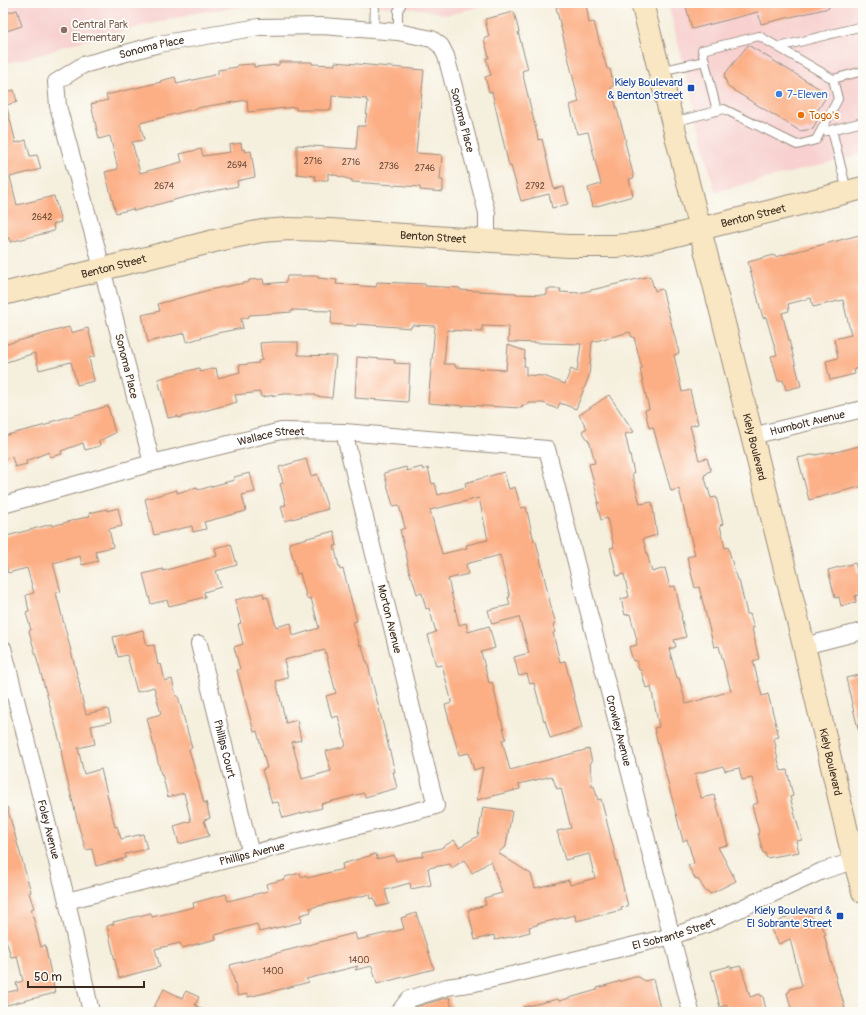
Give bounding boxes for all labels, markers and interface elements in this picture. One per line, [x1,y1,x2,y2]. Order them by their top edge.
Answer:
place label: Central Park Elementary [72,18,128,44]
marker: Central Park Elementary [59,25,69,35]
street label: Sonoma Place [118,34,186,62]
place label: Kiely Boulevard & Benton Street [608,76,684,102]
marker: Kiely Boulevard & Benton Street [686,83,696,93]
street label: Sonoma Place [448,86,477,154]
place label: 7-Eleven [787,88,828,101]
marker: 7-Eleven [774,89,784,99]
place label: Togo's [809,109,839,122]
marker: Togo's [796,110,806,120]
house number: 2716 [304,156,322,167]
house number: 2716 [342,157,360,168]
house number: 2694 [227,160,248,171]
house number: 2736 [379,161,399,172]
house number: 2746 [415,163,435,174]
house number: 2674 [154,181,175,192]
house number: 2792 [525,181,545,192]
street label: Benton Street [720,202,788,230]
house number: 2642 [32,212,52,223]
street label: Benton Street [400,229,467,246]
street label: Benton Street [80,252,148,281]
street label: Sonoma Place [112,332,141,400]
street label: Humbolt Avenue [769,408,847,438]
street label: Kiely Boulevard [740,412,769,482]
street label: Wallace Street [236,425,305,449]
street label: Morton Avenue [375,583,404,655]
street label: Crowley Avenue [603,694,634,768]
street label: Phillips Court [211,718,238,780]
street label: Kiely Boulevard [816,727,844,797]
street label: Foley Avenue [35,798,62,861]
street label: Phillips Avenue [218,839,287,869]
place label: Kiely Boulevard & El Sobrante Street [747,904,833,930]
marker: Kiely Boulevard & El Sobrante Street [835,911,845,921]
street label: El Sobrante Street [631,915,717,952]
house number: 1400 [348,955,370,966]
scale bar [28,963,144,989]
house number: 1400 [262,966,284,977]
text: 50 m [34,970,62,985]

